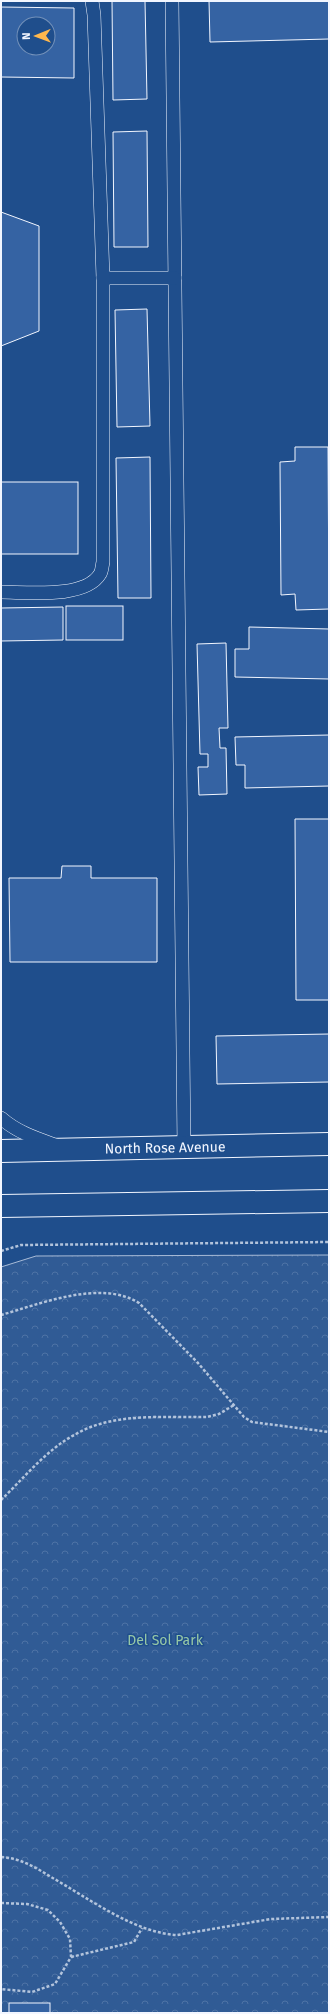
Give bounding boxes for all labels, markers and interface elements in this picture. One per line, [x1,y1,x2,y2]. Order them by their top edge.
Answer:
north arrow [16,16,56,56]
text: N [20,32,33,40]
street label: North Rose Avenue [104,1138,226,1158]
park label: Del Sol Park [127,1632,204,1649]

